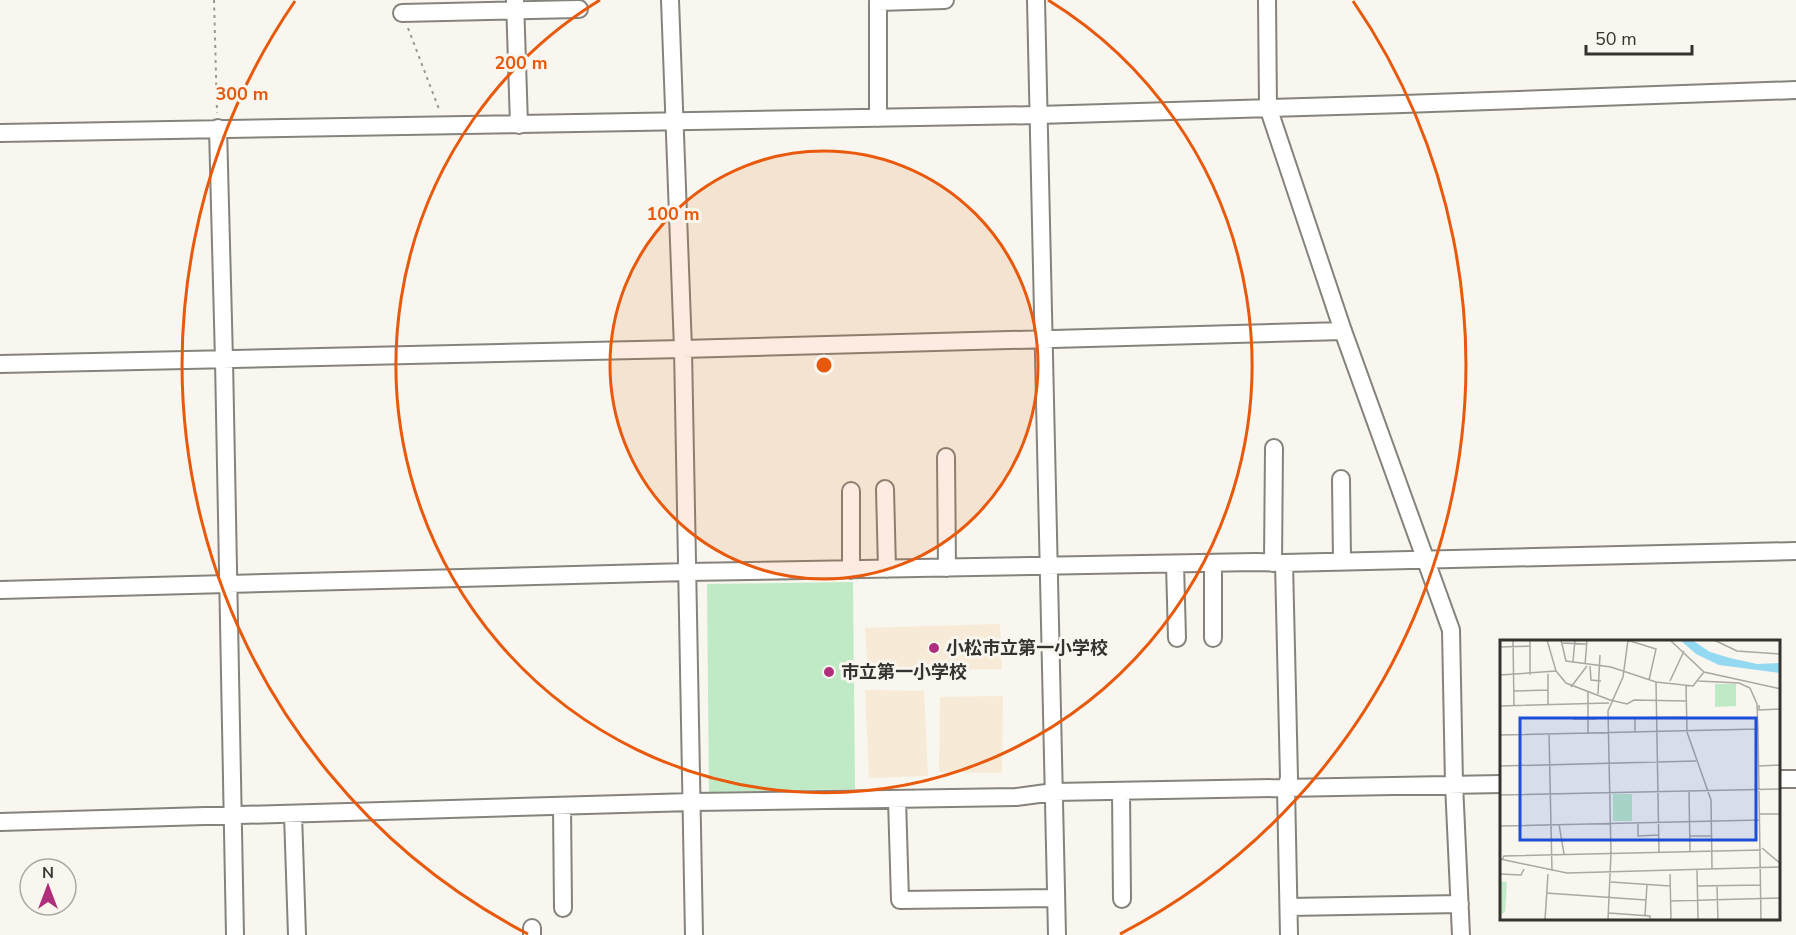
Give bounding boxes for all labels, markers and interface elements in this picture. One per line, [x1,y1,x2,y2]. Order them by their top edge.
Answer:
scale bar [1586,18,1692,56]
text: 50 m [1595,27,1637,51]
text: 200 m [494,51,548,75]
text: 300 m [215,82,269,106]
text: 100 m [646,202,700,226]
centre of rings [814,355,834,375]
place label: 小松市立第一小学校 [946,636,1108,660]
inset map [1500,640,1781,920]
marker: 小松市立第一小学校 [927,641,941,655]
place label: 市立第一小学校 [841,660,967,684]
marker: 市立第一小学校 [822,665,836,679]
north arrow [18,857,78,917]
text: N [42,862,54,884]

